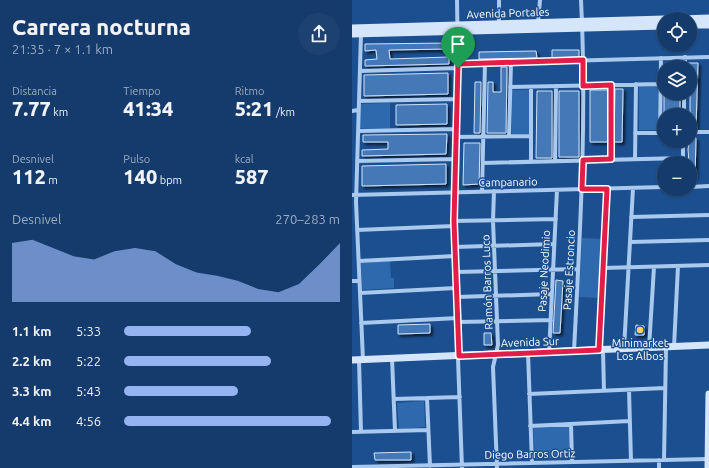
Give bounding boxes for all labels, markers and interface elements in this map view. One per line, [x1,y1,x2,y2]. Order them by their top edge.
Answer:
street label: Avenida Portales [466,6,550,20]
map controls [657,12,697,196]
button: locate [657,12,697,52]
button: share [298,13,340,55]
text: Carrera nocturna [12,14,191,39]
pin [441,27,475,68]
icon: arrive [447,33,469,55]
text: 21:35 · 7 × 1.1 km [12,42,113,56]
button: layers [657,60,697,100]
text: Distancia [12,85,57,97]
text: Tiempo [123,85,161,97]
text: Ritmo [235,85,264,97]
text: 7.77 [12,97,51,120]
text: 41:34 [123,97,173,120]
text: 5:21 [235,97,273,120]
text: km [51,106,68,118]
text: /km [273,106,295,118]
button: + [657,108,697,148]
text: Desnivel [12,153,54,165]
text: Pulso [123,153,150,165]
text: kcal [235,153,254,165]
button: − [657,156,697,196]
text: 112 [12,165,46,188]
text: 140 [123,165,157,188]
text: 587 [235,165,269,188]
text: m [46,174,58,186]
text: bpm [157,174,182,186]
street label: Campanario [478,175,538,189]
text: Desnivel [12,212,61,226]
text: 270–283 m [275,212,340,226]
street label: Pasaje Neodimio [536,230,552,312]
street label: Pasaje Estroncio [561,230,577,310]
street label: Ramón Barros Luco [479,234,495,330]
text: 1.1 km [12,324,51,338]
text: 5:33 [76,324,101,338]
marker: Minimarket Los Albos [635,325,645,335]
street label: Avenida Sur [501,335,560,349]
place label: Minimarket Los Albos [612,337,669,362]
text: 2.2 km [12,354,51,368]
text: 5:22 [76,354,101,368]
text: 3.3 km [12,384,51,398]
text: 5:43 [76,384,101,398]
text: 4.4 km [12,414,51,428]
text: 4:56 [76,414,101,428]
street label: Diego Barros Ortiz [484,447,576,461]

